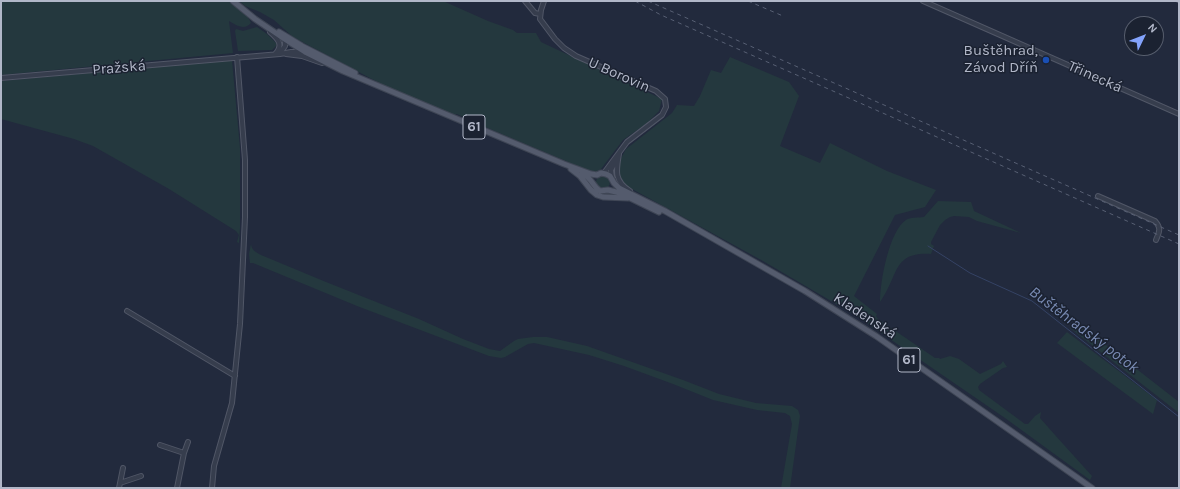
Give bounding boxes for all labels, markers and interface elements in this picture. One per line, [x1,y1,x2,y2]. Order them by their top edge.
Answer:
north arrow [1124,16,1164,56]
text: N [1145,21,1160,35]
place label: Buštěhrad, Závod Dříň [964,42,1038,77]
street label: U Borovin [585,53,653,97]
marker: Buštěhrad, Závod Dříň [1041,55,1051,65]
street label: Pražská [91,57,147,79]
street label: Třinecká [1065,57,1125,97]
road number: 61 [463,115,485,139]
water label: Buštěhradský potok [1025,282,1143,378]
street label: Kladenská [830,289,900,343]
road number: 61 [898,348,920,372]

